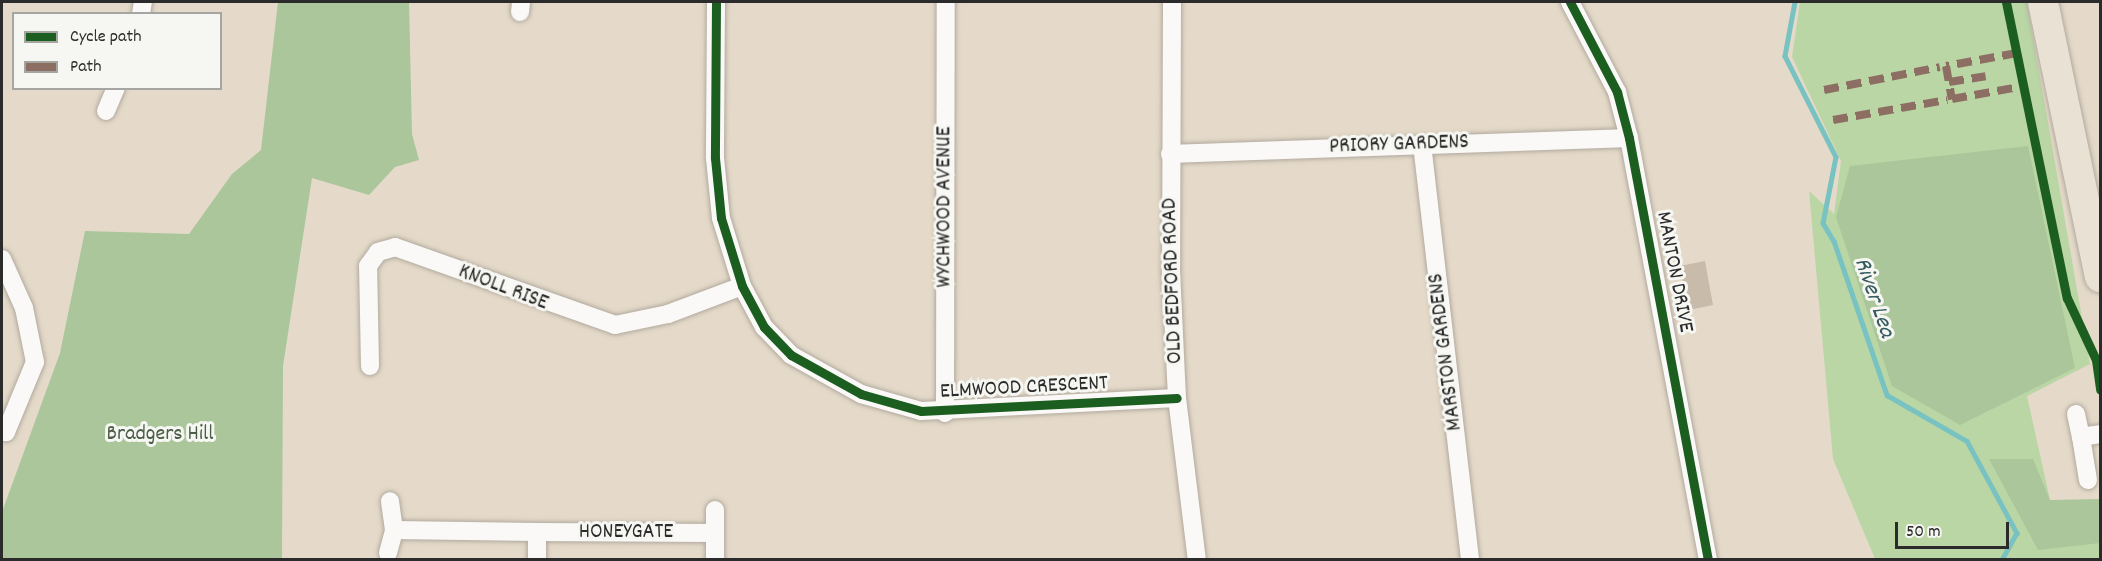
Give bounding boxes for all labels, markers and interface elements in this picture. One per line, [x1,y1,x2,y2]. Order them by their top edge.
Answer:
legend [12,12,222,90]
text: Cycle path [70,25,141,50]
text: Path [70,55,102,80]
street label: WYCHWOOD AVENUE [932,126,958,288]
street label: PRIORY GARDENS [1329,129,1469,161]
street label: OLD BEDFORD ROAD [1157,198,1189,364]
street label: MANTON DRIVE [1649,209,1699,335]
water label: River Lea [1846,254,1900,342]
street label: KNOLL RISE [454,259,552,317]
street label: MARSTON GARDENS [1423,272,1469,432]
street label: ELMWOOD CRESCENT [939,370,1109,406]
park label: Bradgers Hill [107,422,213,448]
scale bar [1898,510,2012,548]
street label: HONEYGATE [579,520,673,546]
text: 50 m [1906,520,1941,545]

